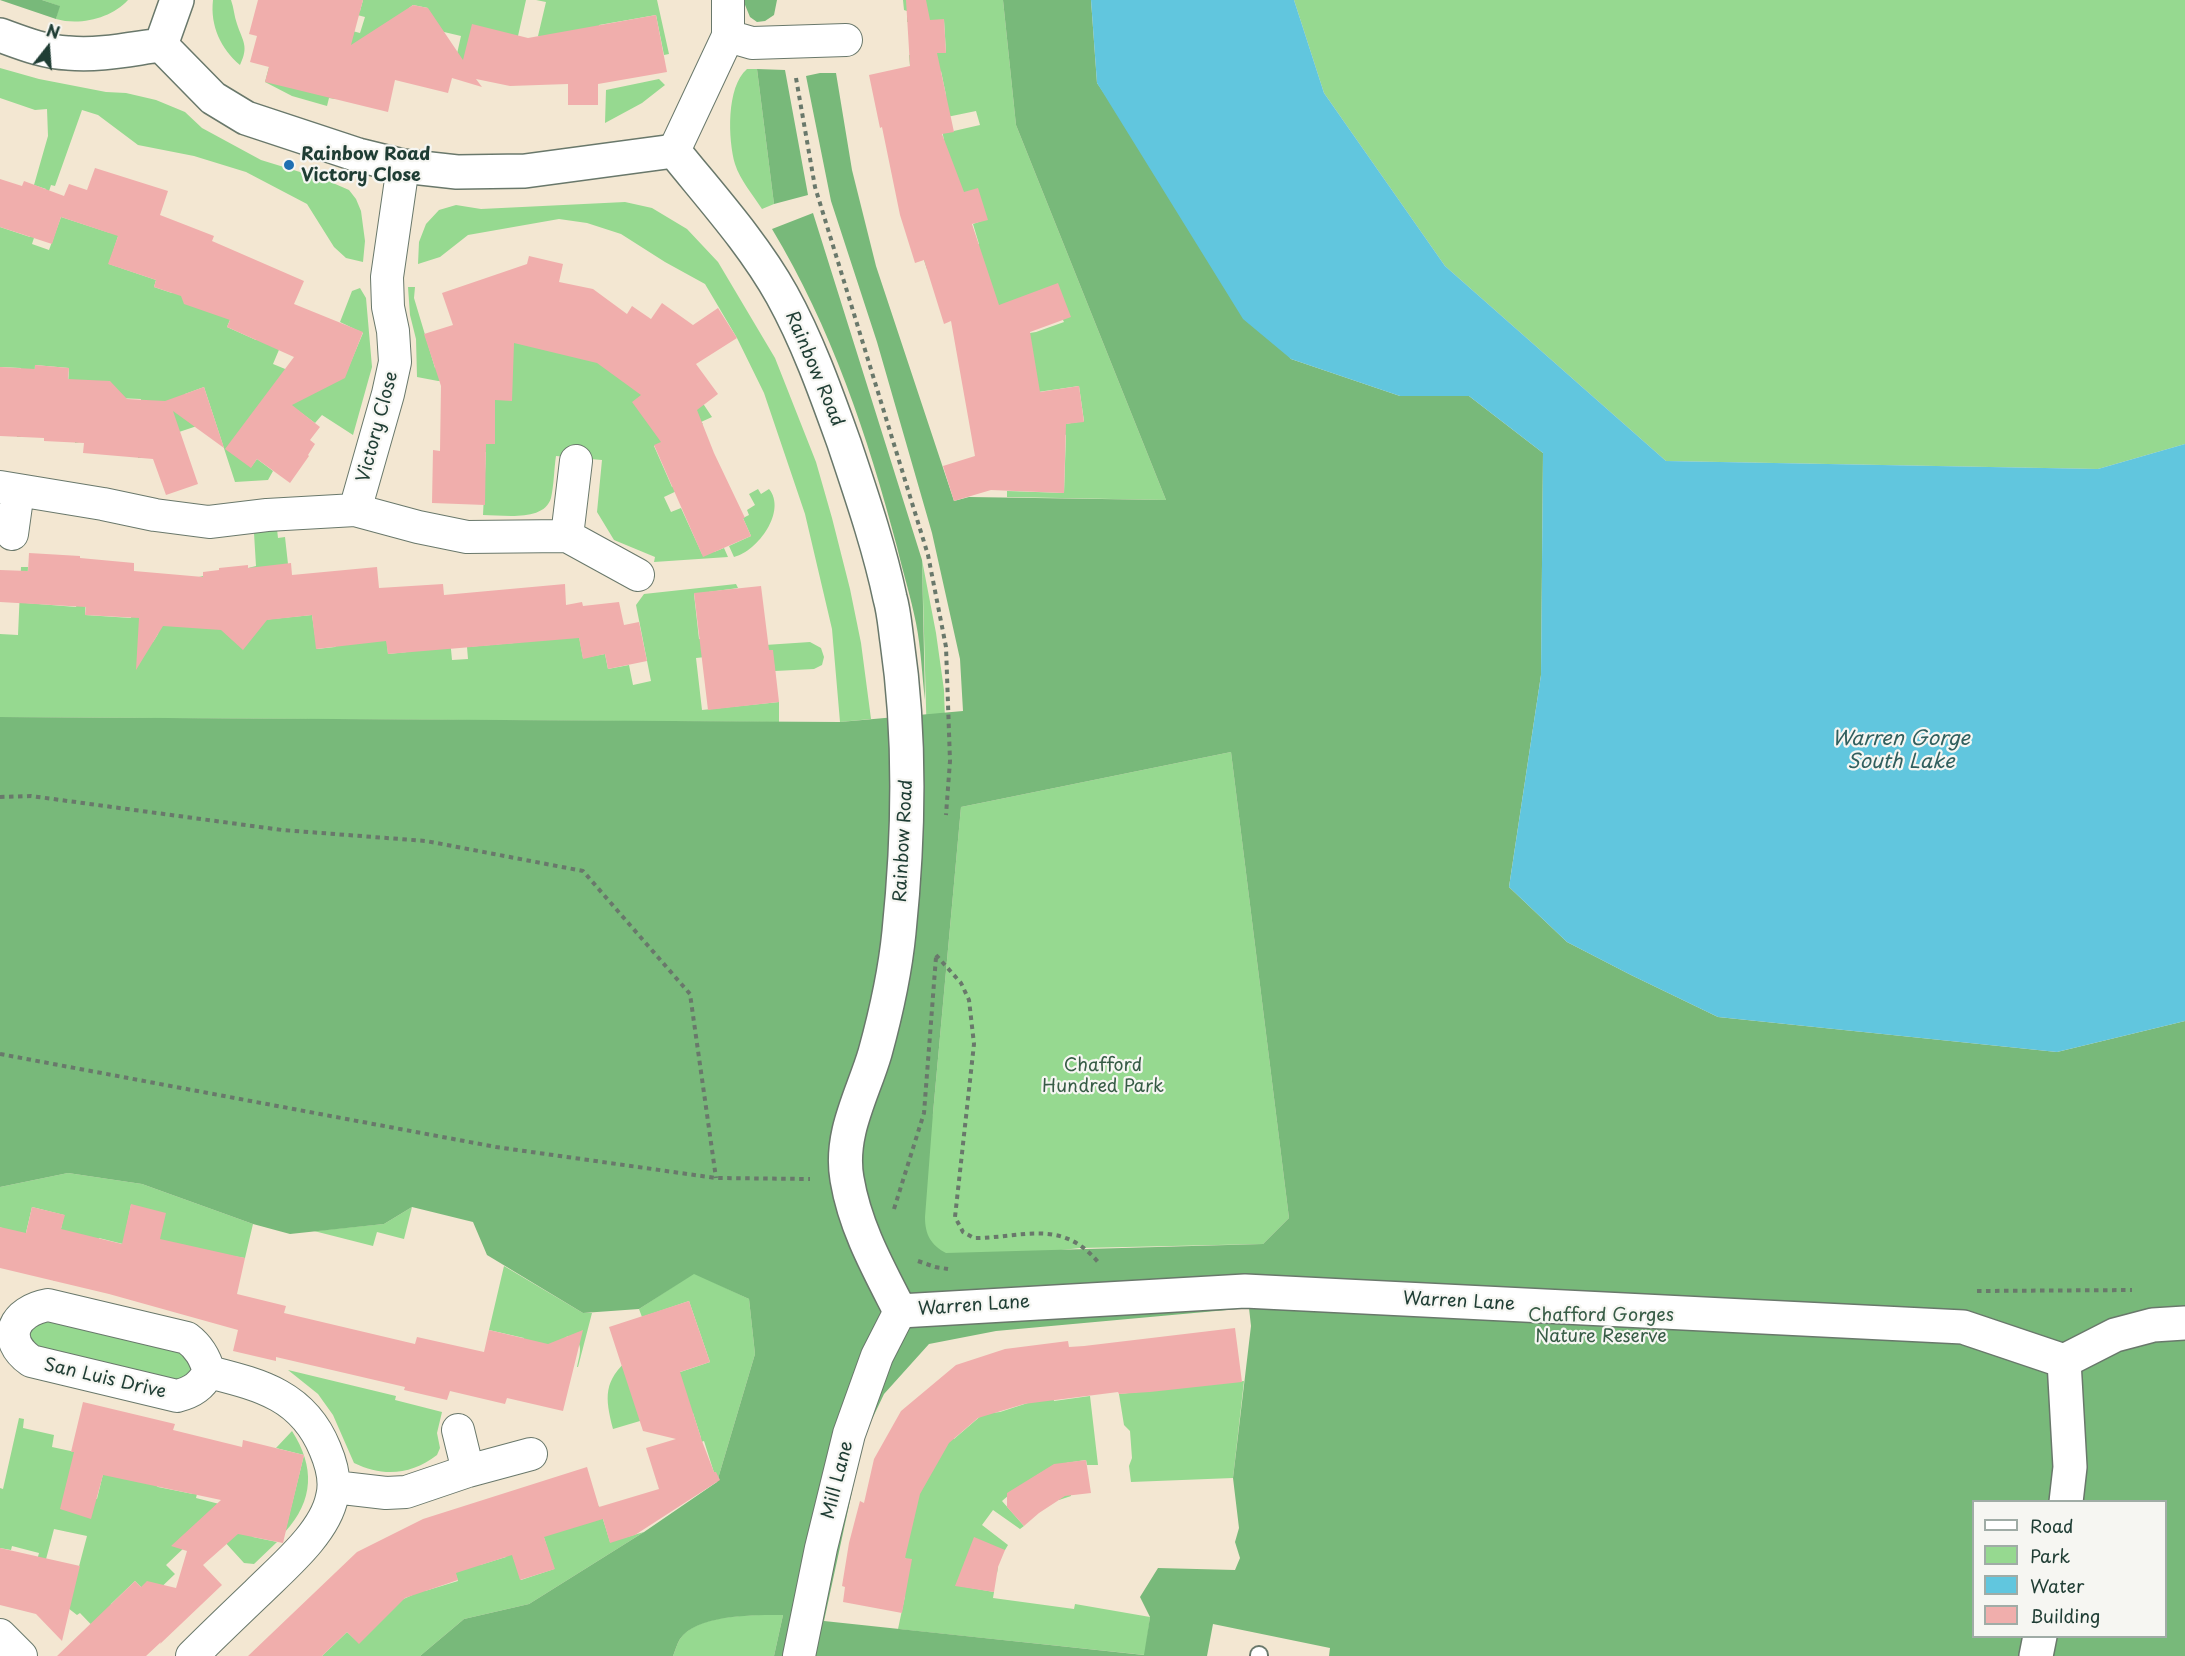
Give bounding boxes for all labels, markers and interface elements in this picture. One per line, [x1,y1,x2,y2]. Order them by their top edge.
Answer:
text: N [44,17,63,44]
north arrow [18,18,78,78]
place label: Rainbow Road Victory Close [301,144,430,186]
marker: Rainbow Road Victory Close [282,158,296,172]
street label: Rainbow Road [780,308,848,430]
street label: Victory Close [353,369,403,485]
water label: Warren Gorge South Lake [1832,727,1970,774]
street label: Rainbow Road [890,779,918,903]
park label: Chafford Hundred Park [1042,1055,1164,1098]
street label: Warren Lane [1402,1288,1516,1316]
street label: Warren Lane [917,1291,1031,1321]
park label: Chafford Gorges Nature Reserve [1528,1305,1674,1348]
street label: San Luis Drive [42,1354,168,1404]
street label: Mill Lane [818,1439,858,1521]
legend [1972,1500,2167,1638]
text: Road [2030,1512,2074,1539]
text: Park [2030,1542,2070,1569]
text: Water [2030,1572,2084,1599]
text: Building [2030,1602,2100,1629]

